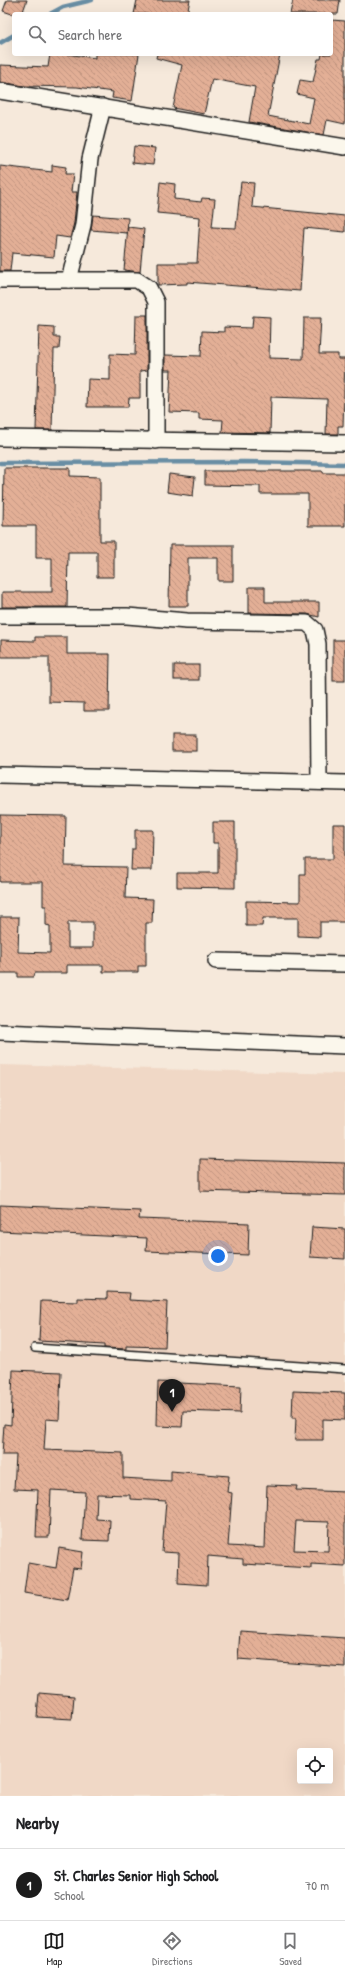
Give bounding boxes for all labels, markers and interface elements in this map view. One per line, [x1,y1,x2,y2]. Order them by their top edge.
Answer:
search box [12,12,333,56]
icon: search [26,23,48,45]
text: Search here [58,24,122,45]
your location [208,1246,228,1266]
pin: 1 [159,1379,185,1412]
map controls [297,1748,333,1784]
button: locate [297,1748,333,1784]
text: Nearby [16,1811,59,1834]
text: St. Charles Senior High School [54,1865,218,1886]
text: 1 [27,1876,31,1894]
text: 70 m [305,1876,329,1894]
text: School [54,1886,84,1904]
tab: Map [43,1930,65,1968]
tab: Directions [152,1930,193,1968]
tab: Saved [279,1930,302,1968]

